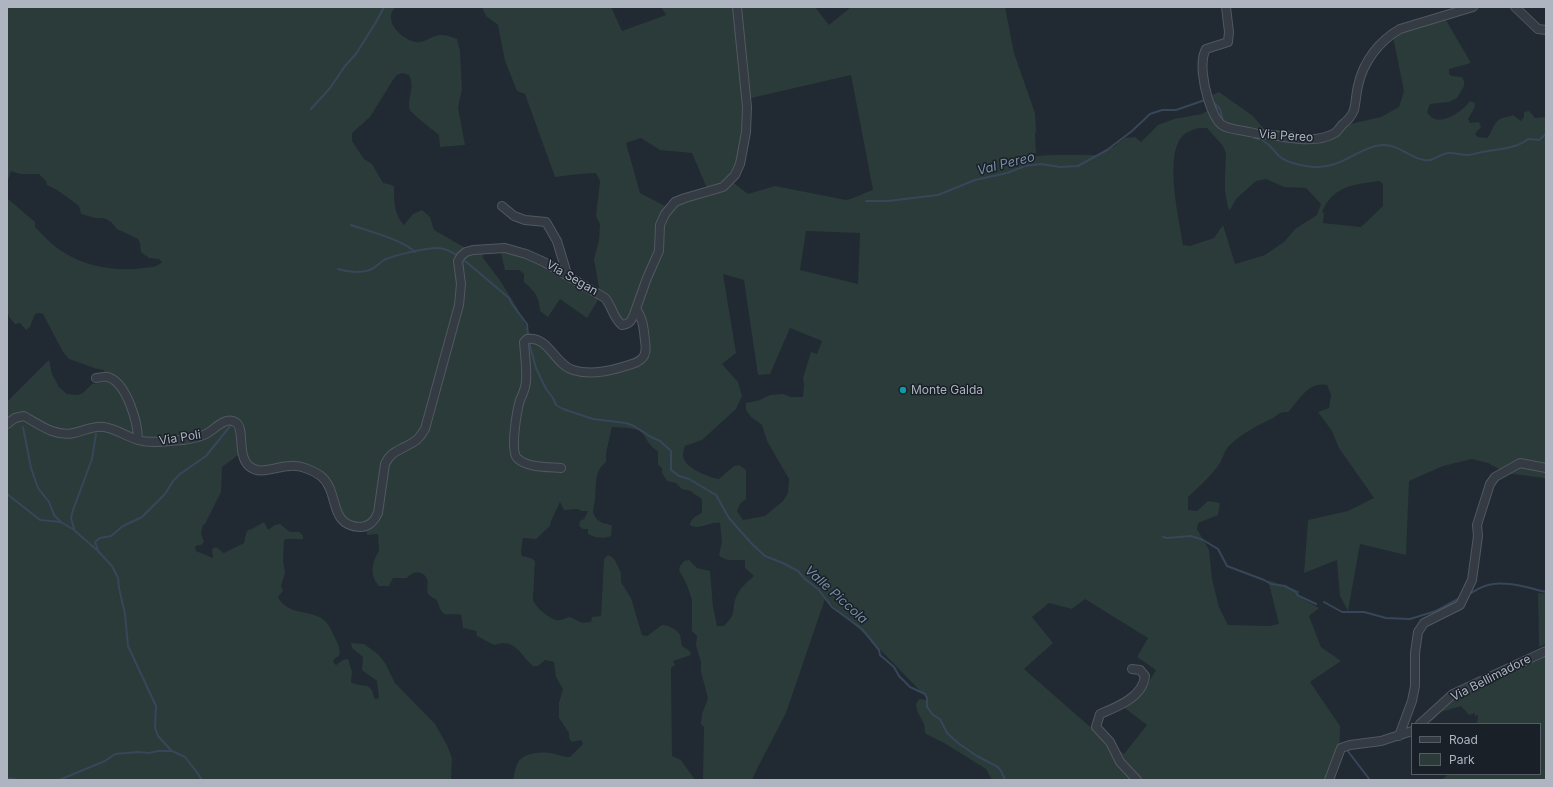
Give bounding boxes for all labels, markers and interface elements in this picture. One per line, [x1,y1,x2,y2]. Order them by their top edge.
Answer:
street label: Via Pereo [1258,127,1314,145]
water label: Val Pereo [976,149,1036,179]
street label: Via Segan [544,257,600,299]
place label: Monte Galda [911,383,983,397]
marker: Monte Galda [898,385,908,395]
street label: Via Poli [158,428,202,448]
water label: Valle Piccola [801,563,871,627]
street label: Via Bellimadore [1449,652,1533,704]
legend [1411,723,1541,775]
text: Road [1449,732,1478,747]
text: Park [1449,752,1475,767]

